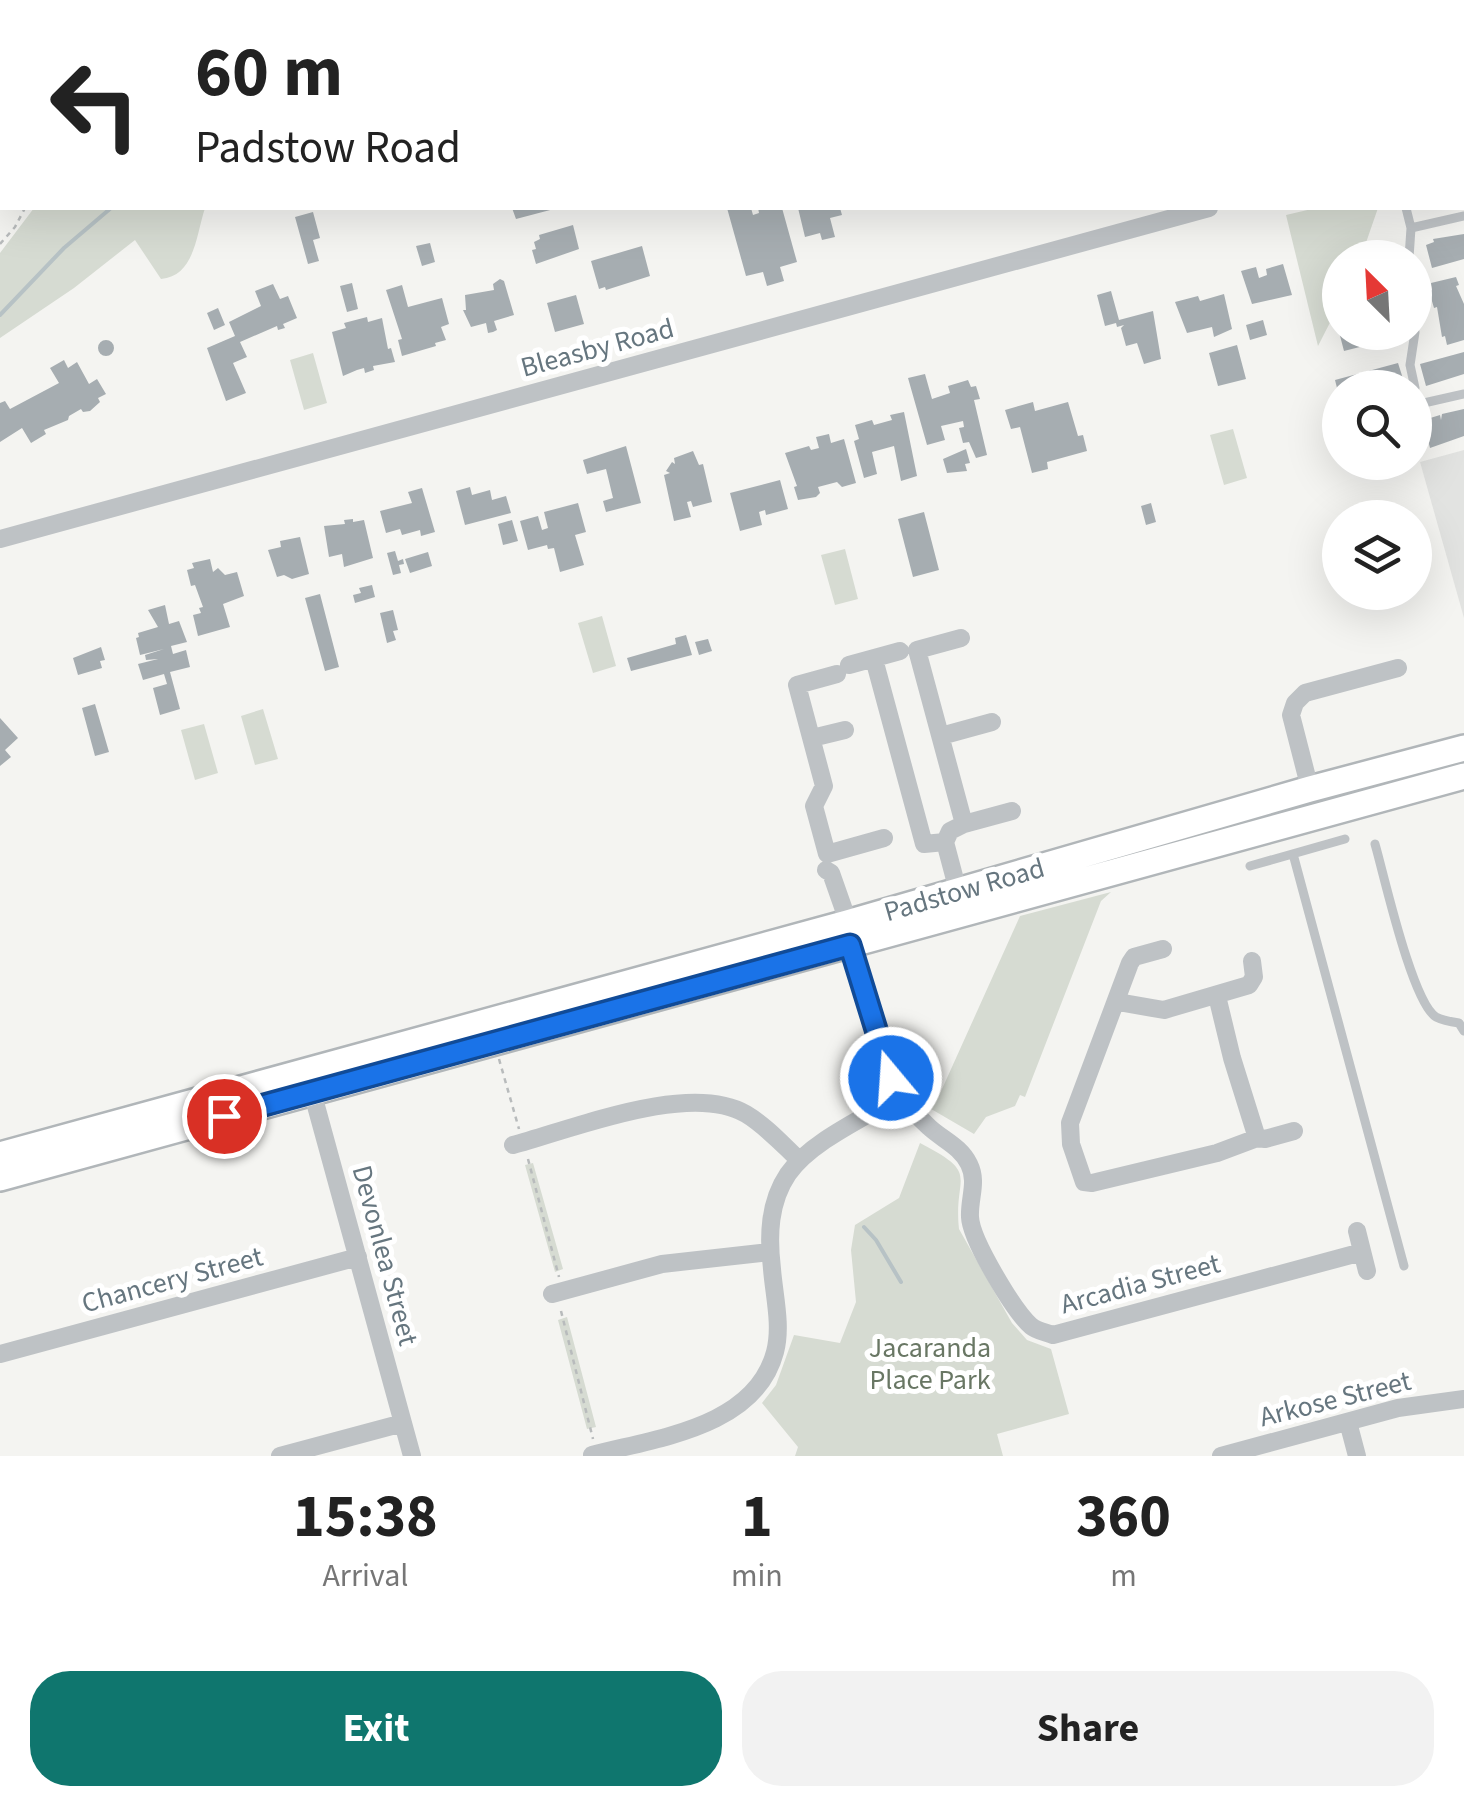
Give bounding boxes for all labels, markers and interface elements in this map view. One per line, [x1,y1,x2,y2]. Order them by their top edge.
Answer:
text: 60 m [195,23,343,123]
icon: left [30,40,160,170]
text: Padstow Road [195,116,461,180]
north arrow [1322,240,1432,350]
map controls [1322,240,1432,610]
street label: Bleasby Road [516,308,678,388]
button: search [1322,370,1432,480]
button: layers [1322,500,1432,610]
street label: Padstow Road [879,848,1049,932]
position arrow [839,1026,943,1130]
pin [182,1074,267,1159]
icon: arrive [197,1089,252,1144]
street label: Devonlea Street [342,1161,428,1350]
street label: Chancery Street [77,1236,268,1323]
street label: Arcadia Street [1056,1243,1225,1324]
park label: Jacaranda Place Park [869,1328,991,1400]
street label: Arkose Street [1255,1361,1416,1437]
text: 15:38 [293,1475,438,1560]
text: 1 [741,1475,773,1560]
text: 360 [1076,1475,1171,1560]
text: Arrival [322,1553,408,1599]
text: min [731,1553,783,1599]
text: m [1110,1553,1137,1599]
button: Exit [30,1671,722,1786]
button: Share [742,1671,1434,1786]

